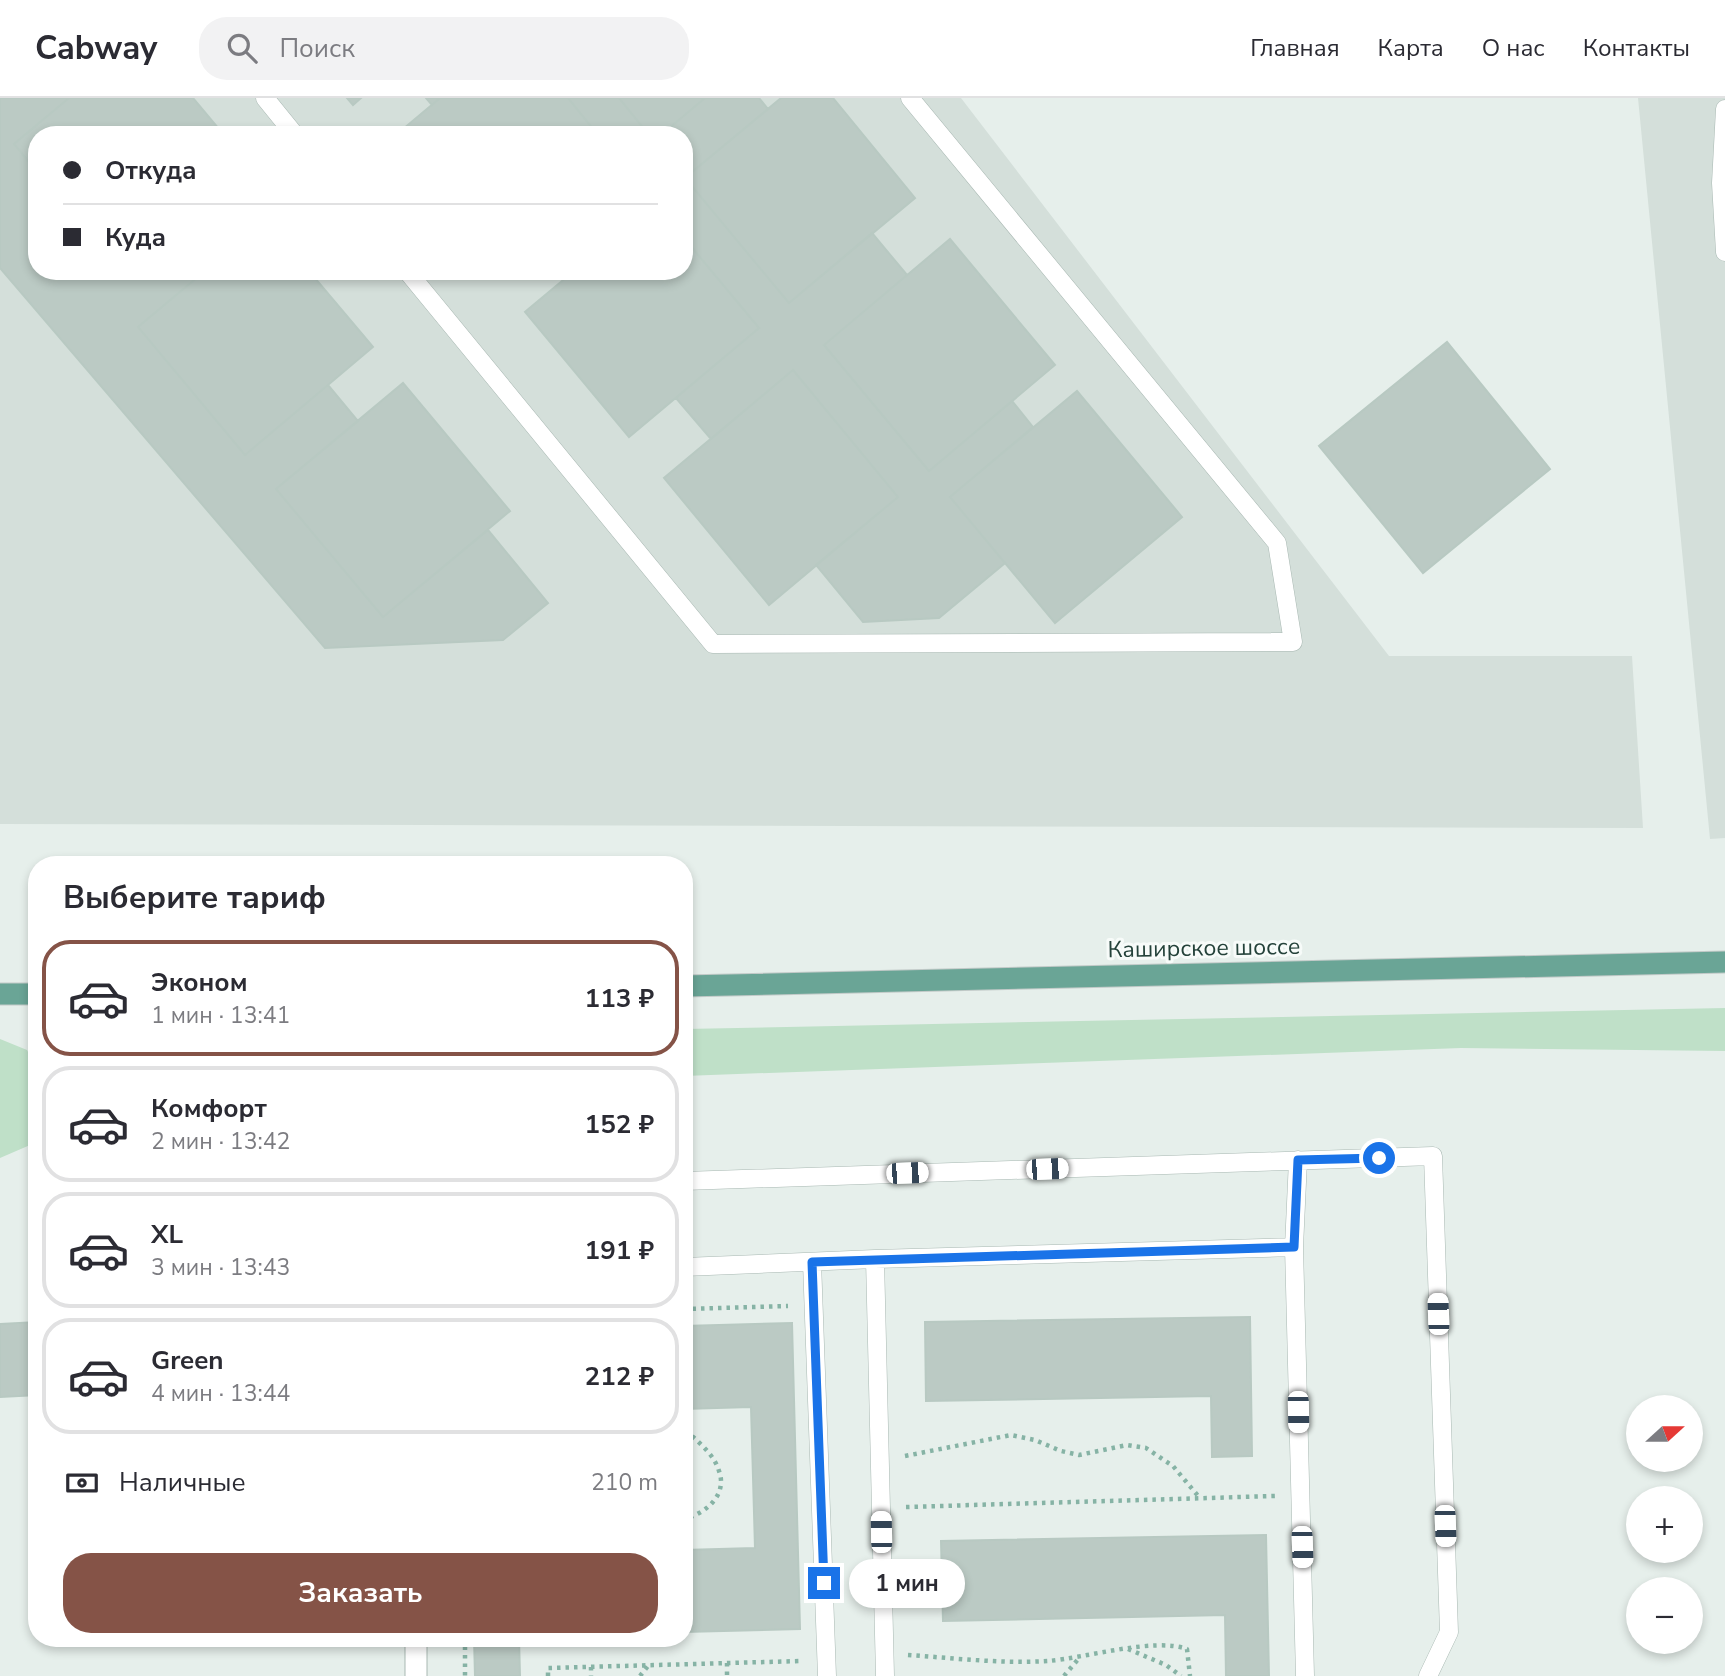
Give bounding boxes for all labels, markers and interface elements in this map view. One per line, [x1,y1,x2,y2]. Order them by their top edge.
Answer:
search box [199,17,689,80]
text: Cabway [35,26,157,71]
icon: search [223,29,261,67]
text: Поиск [279,31,355,66]
text: Главная [1250,32,1340,64]
text: Карта [1378,32,1444,64]
text: О нас [1482,32,1545,64]
text: Контакты [1583,32,1690,64]
text: Откуда [105,153,197,188]
text: Куда [105,220,166,255]
text: Выберите тариф [63,876,326,919]
street label: Каширское шоссе [1107,931,1301,965]
text: Эконом [151,965,248,1000]
icon: car [67,967,130,1030]
text: 113 ₽ [585,981,654,1016]
text: 1 мин · 13:41 [151,1000,290,1031]
text: Комфорт [151,1091,267,1126]
icon: car [67,1093,130,1156]
text: 152 ₽ [585,1107,654,1142]
text: 2 мин · 13:42 [151,1126,290,1157]
route start [1363,1142,1395,1174]
car [1026,1158,1069,1180]
car [886,1162,929,1184]
text: XL [151,1217,183,1252]
icon: car [67,1219,130,1282]
text: 191 ₽ [585,1233,654,1268]
text: 3 мин · 13:43 [151,1252,290,1283]
car [1427,1293,1450,1335]
text: Green [151,1343,224,1378]
icon: car [67,1345,130,1408]
text: 212 ₽ [585,1359,654,1394]
text: 4 мин · 13:44 [151,1378,290,1409]
car [1288,1391,1309,1433]
north arrow [1626,1395,1703,1472]
map controls [1626,1395,1703,1654]
icon: cash [63,1464,101,1502]
text: Наличные [119,1465,246,1500]
text: 210 m [591,1467,658,1498]
button: + [1626,1486,1703,1563]
car [1434,1505,1457,1547]
car [871,1511,892,1553]
car [1291,1526,1314,1568]
button: Заказать [63,1553,658,1633]
callout: 1 мин [848,1558,964,1608]
route end [808,1567,840,1599]
text: 1 мин [875,1568,939,1599]
button: − [1626,1577,1703,1654]

